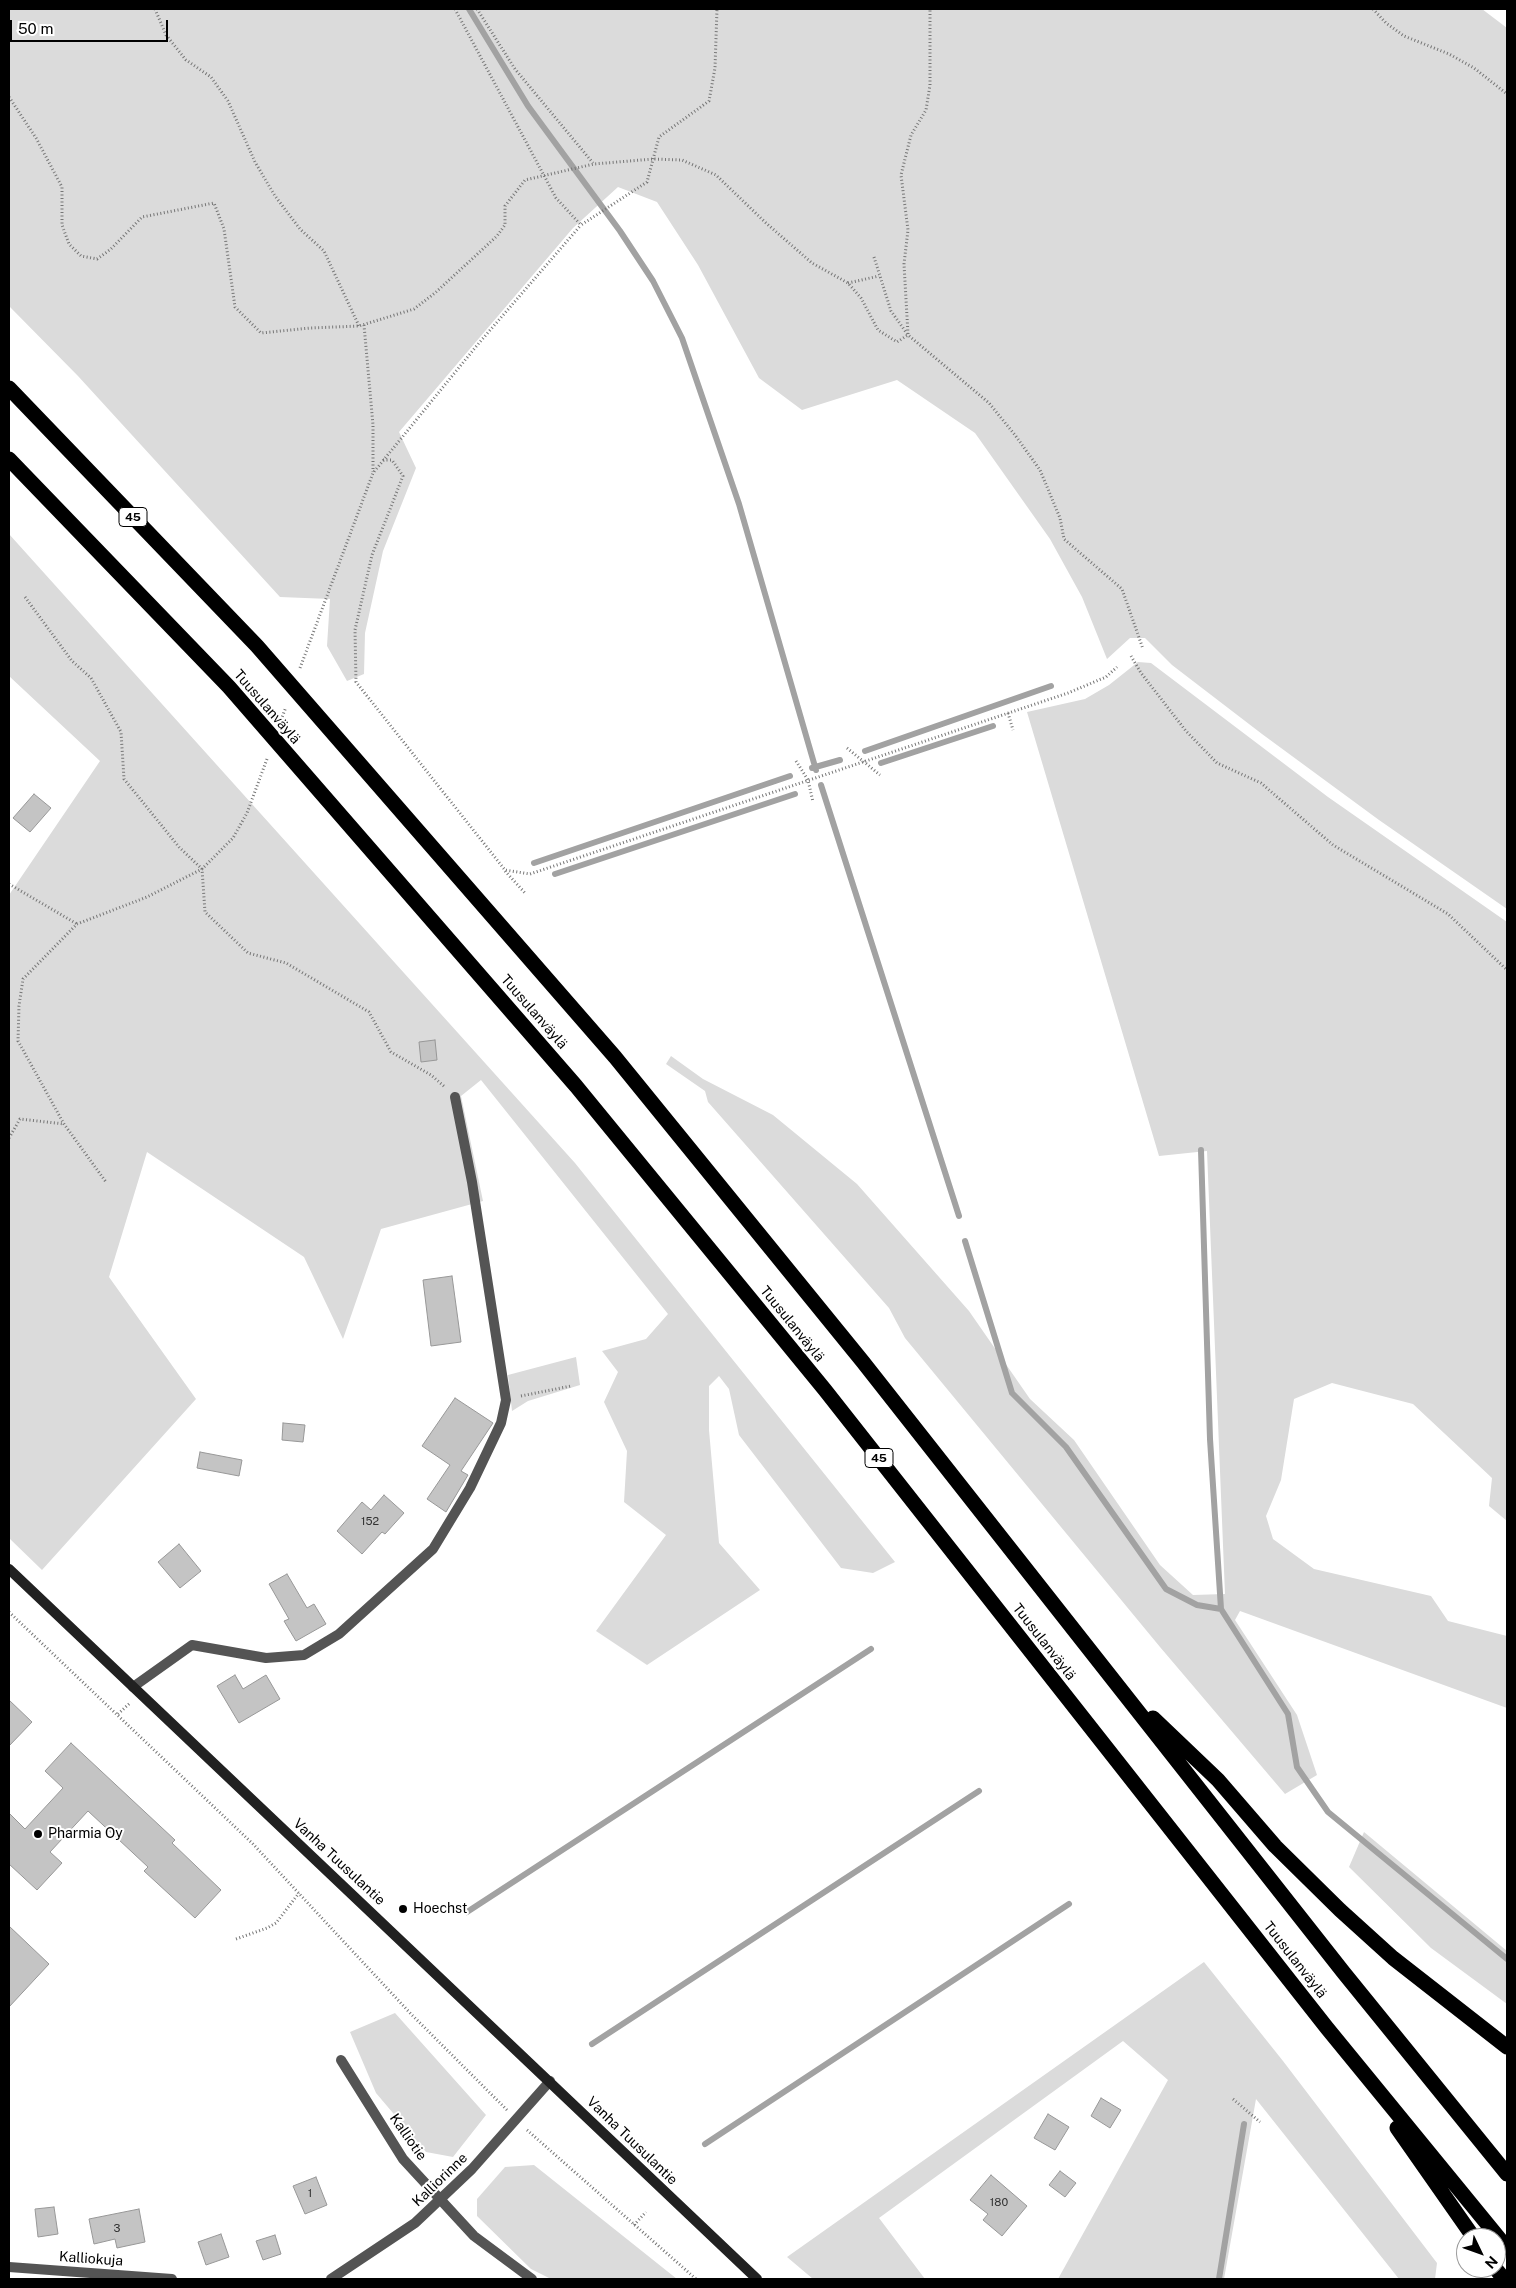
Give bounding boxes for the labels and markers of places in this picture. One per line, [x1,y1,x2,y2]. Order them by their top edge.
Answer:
place label: Pharmia Oy [48,1826,123,1842]
marker: Pharmia Oy [32,1828,44,1840]
place label: Hoechst [413,1901,467,1917]
marker: Hoechst [397,1903,409,1915]

